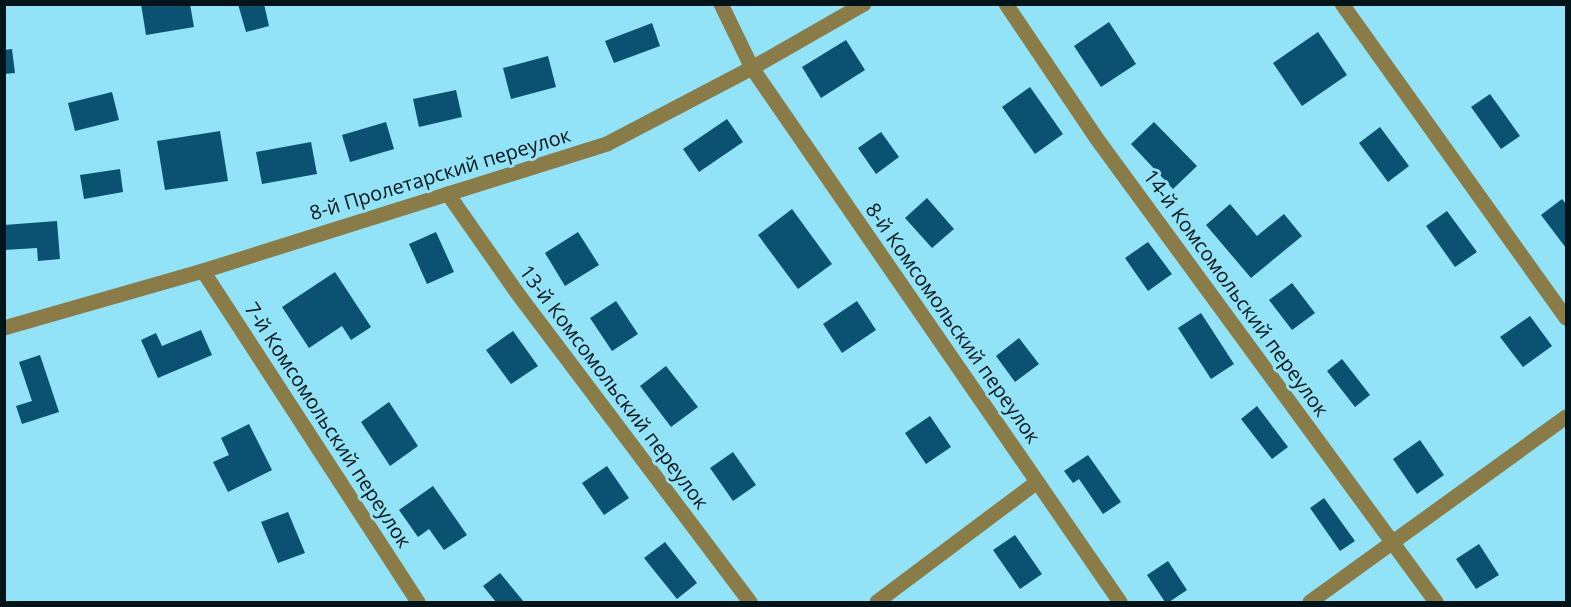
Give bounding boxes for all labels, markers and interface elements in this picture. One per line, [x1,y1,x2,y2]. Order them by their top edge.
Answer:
street label: 8-й Пролетарский переулок [306,121,574,226]
street label: 14-й Комсомольский переулок [1138,164,1336,422]
street label: 8-й Комсомольский переулок [860,197,1047,449]
street label: 13-й Комсомольский переулок [514,259,716,515]
street label: 7-й Комсомольский переулок [239,297,418,553]

